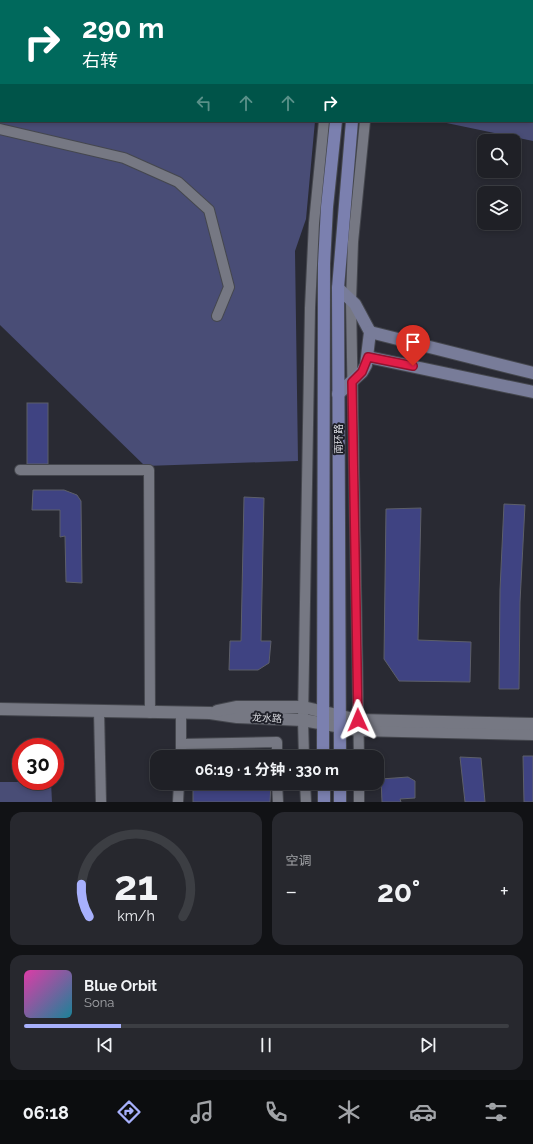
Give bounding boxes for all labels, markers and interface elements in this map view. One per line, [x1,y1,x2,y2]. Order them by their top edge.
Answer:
text: 290 m [82,12,164,45]
icon: right [16,16,68,68]
text: 右转 [82,50,118,71]
icon: left [193,92,215,114]
icon: ahead [235,92,257,114]
icon: ahead [277,92,299,114]
icon: right [319,92,341,114]
map controls [477,134,521,230]
button: search [477,134,521,178]
button: layers [477,186,521,230]
pin [396,325,430,366]
icon: arrive [402,331,424,353]
street label: 南环路 [333,424,344,454]
position arrow [337,699,379,741]
street label: 龙水路 [252,712,282,724]
speed limit sign: 30 [12,738,64,790]
text: 06:19 · 1 分钟 · 330 m [195,761,339,779]
text: 空调 [286,853,312,868]
text: 21 [114,860,158,909]
text: 20° [377,874,420,909]
text: − [286,878,297,904]
text: + [500,878,509,904]
text: km/h [117,907,155,923]
text: Blue Orbit [84,977,157,995]
text: Sona [84,995,114,1010]
icon: previous [94,1034,116,1056]
icon: pause [255,1034,277,1056]
icon: next [417,1034,439,1056]
icon: directions [115,1098,143,1126]
icon: music [188,1098,216,1126]
icon: phone [262,1098,290,1126]
icon: climate [335,1098,363,1126]
icon: car [409,1098,437,1126]
icon: filters [482,1098,510,1126]
text: 06:18 [23,1102,69,1123]

